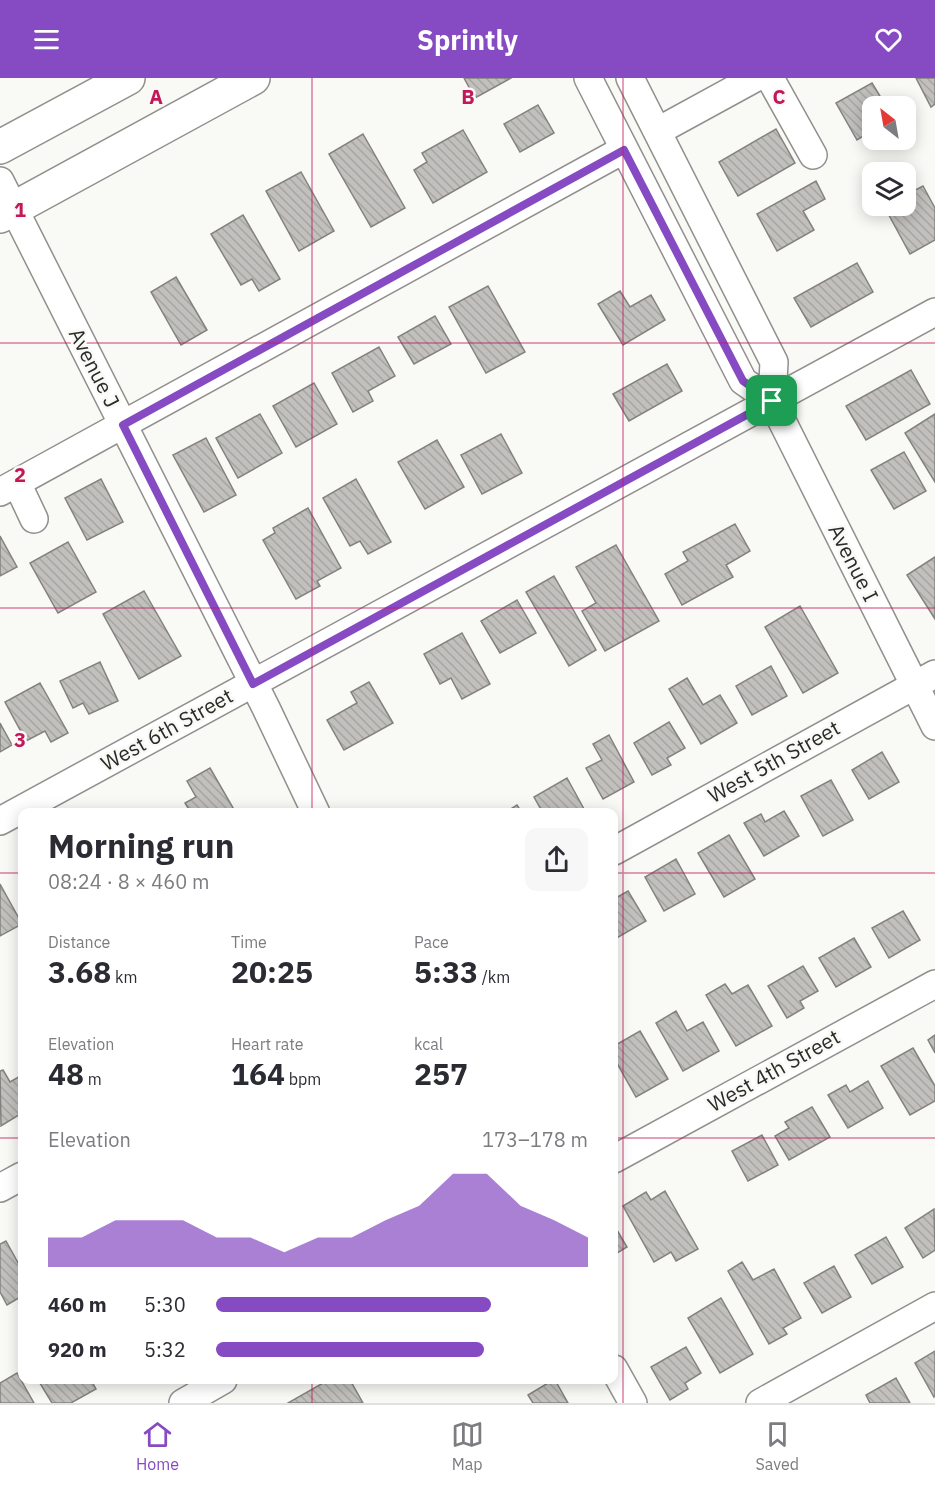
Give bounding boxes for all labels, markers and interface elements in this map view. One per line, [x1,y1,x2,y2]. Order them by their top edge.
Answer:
text: Sprintly [417,22,518,57]
icon: menu [30,23,63,56]
icon: heart [872,23,905,56]
text: A [149,83,163,110]
text: B [461,83,475,110]
text: C [772,83,786,110]
north arrow [862,96,916,150]
map controls [862,96,916,216]
button: layers [862,162,916,216]
text: 1 [14,196,26,223]
street label: Avenue J [63,323,127,412]
pin [746,375,797,426]
icon: arrive [755,384,788,417]
text: 2 [14,461,26,488]
street label: Avenue I [822,519,885,606]
street label: West 6th Street [96,681,237,777]
street label: West 5th Street [703,713,844,809]
text: 3 [14,726,26,753]
text: Morning run [48,824,234,867]
button: share [525,828,588,891]
text: 08:24 · 8 × 460 m [48,868,209,895]
text: Distance [48,932,110,952]
text: Time [231,932,267,952]
text: Pace [414,932,449,952]
text: 3.68 [48,952,111,991]
text: 20:25 [231,952,313,991]
text: 5:33 [414,952,478,991]
text: km [111,967,138,987]
text: /km [478,967,510,987]
street label: West 4th Street [703,1022,844,1118]
text: Elevation [48,1034,114,1054]
text: Heart rate [231,1034,304,1054]
text: kcal [414,1034,443,1054]
text: 48 [48,1054,84,1093]
text: 164 [231,1054,285,1093]
text: 257 [414,1054,468,1093]
text: m [84,1069,102,1089]
text: bpm [285,1069,321,1089]
text: Elevation [48,1126,131,1153]
text: 173–178 m [482,1126,588,1153]
text: 460 m [48,1291,107,1318]
text: 5:30 [144,1291,186,1318]
text: 920 m [48,1336,107,1363]
text: 5:32 [144,1336,186,1363]
tab: Home [136,1418,179,1474]
tab: Map [451,1418,484,1474]
tab: Saved [756,1418,799,1474]

